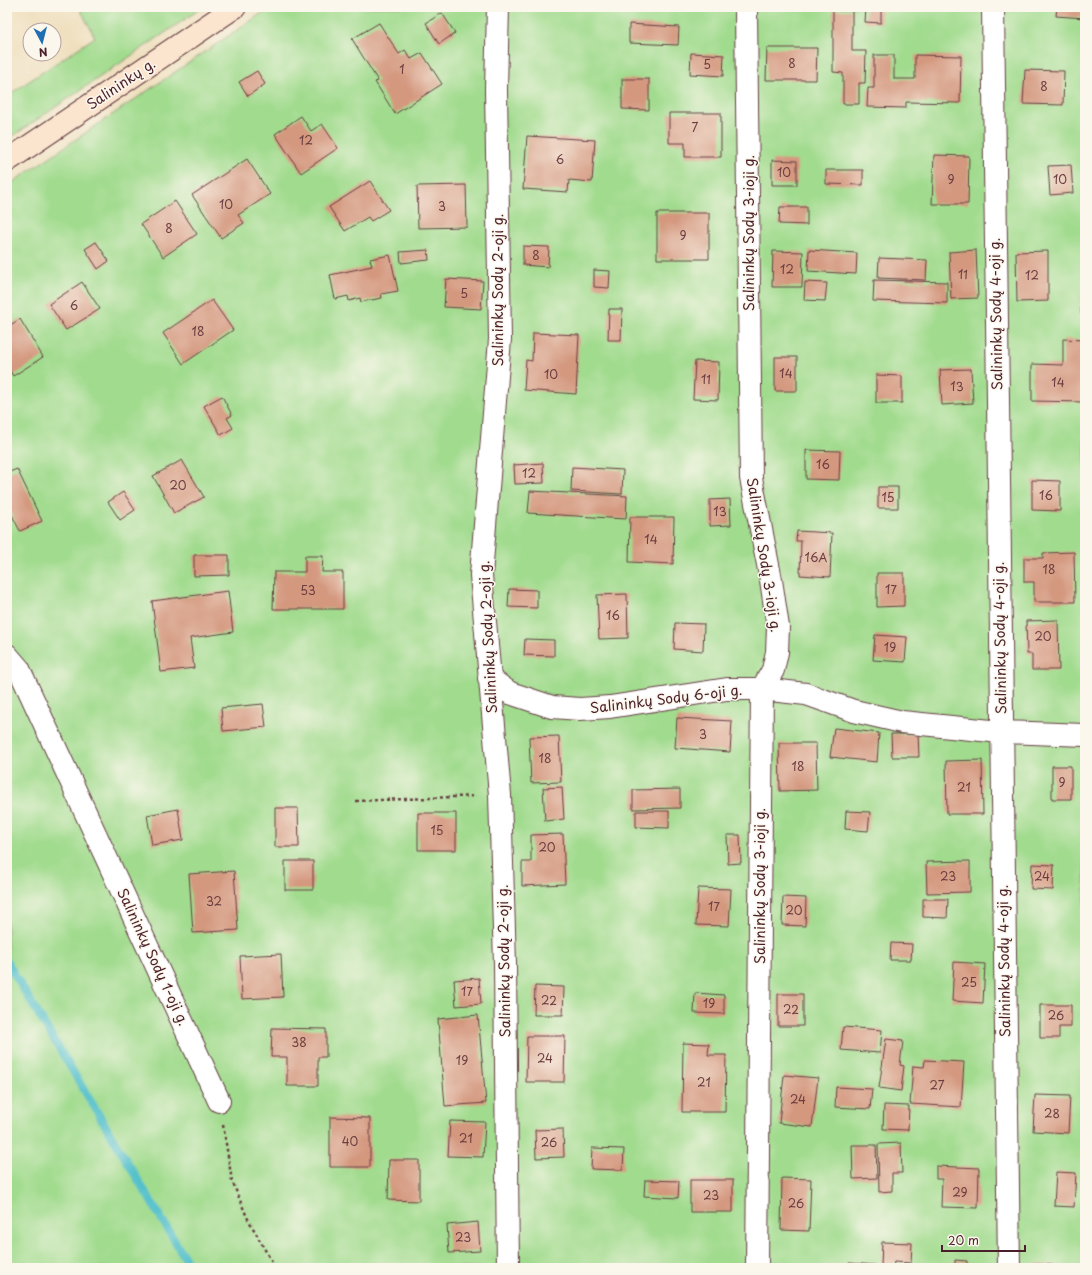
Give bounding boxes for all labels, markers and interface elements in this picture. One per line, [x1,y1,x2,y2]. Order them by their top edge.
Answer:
north arrow [22,22,62,62]
text: N [38,43,49,61]
street label: Salininkų g. [82,53,159,114]
house number: 8 [788,54,796,72]
house number: 5 [703,55,711,73]
house number: 1 [399,60,405,78]
house number: 8 [1040,77,1048,95]
house number: 7 [692,118,699,136]
house number: 12 [299,131,313,149]
house number: 6 [556,150,564,168]
street label: Salininkų Sodų 3-ioji g. [738,155,759,311]
house number: 10 [777,163,791,181]
house number: 9 [947,170,955,188]
house number: 10 [1053,170,1067,188]
house number: 10 [219,195,233,213]
house number: 3 [438,197,446,215]
street label: Salininkų Sodų 2-oji g. [487,213,508,367]
house number: 8 [165,219,173,237]
house number: 9 [679,226,687,244]
street label: Salininkų Sodų 4-oji g. [984,238,1007,390]
house number: 8 [532,246,540,264]
house number: 12 [780,260,794,278]
house number: 11 [958,265,968,283]
house number: 12 [1025,266,1039,284]
house number: 5 [460,284,468,302]
house number: 6 [70,296,78,314]
house number: 18 [192,322,204,340]
house number: 14 [779,364,793,382]
house number: 10 [544,365,558,383]
house number: 11 [701,370,711,388]
house number: 14 [1051,373,1065,391]
house number: 13 [950,377,964,395]
house number: 16 [816,455,830,473]
house number: 12 [522,464,536,482]
house number: 20 [169,476,187,494]
street label: Salininkų Sodų 3-ioji g. [742,476,787,634]
house number: 16 [1039,486,1053,504]
house number: 15 [881,488,895,506]
house number: 13 [713,502,727,520]
house number: 14 [644,530,658,548]
house number: 16A [805,548,827,566]
street label: Salininkų Sodų 2-oji g. [473,560,502,714]
house number: 18 [1043,560,1055,578]
street label: Salininkų Sodų 4-oji g. [988,562,1011,714]
house number: 17 [885,580,897,598]
house number: 53 [300,581,316,599]
house number: 16 [606,606,620,624]
house number: 20 [1034,627,1052,645]
house number: 19 [884,638,896,656]
street label: Salininkų Sodų 6-oji g. [589,679,743,718]
house number: 3 [699,725,707,743]
house number: 18 [539,749,551,767]
house number: 18 [792,757,804,775]
house number: 9 [1058,773,1066,791]
house number: 21 [957,778,971,796]
street label: Salininkų Sodų 3-ioji g. [749,808,770,964]
house number: 15 [430,821,444,839]
house number: 20 [538,838,556,856]
house number: 23 [940,867,956,885]
house number: 24 [1034,867,1050,885]
street label: Salininkų Sodų 2-oji g. [492,884,515,1038]
street label: Salininkų Sodų 1-oji g. [112,885,195,1029]
street label: Salininkų Sodų 4-oji g. [992,885,1015,1037]
house number: 32 [206,892,222,910]
house number: 17 [708,897,720,915]
house number: 20 [785,901,803,919]
house number: 25 [961,973,977,991]
house number: 17 [461,982,473,1000]
house number: 22 [541,991,557,1009]
house number: 19 [703,994,715,1012]
house number: 22 [783,1000,799,1018]
house number: 26 [1048,1006,1064,1024]
house number: 38 [291,1033,307,1051]
house number: 24 [537,1049,553,1067]
house number: 19 [456,1051,468,1069]
house number: 21 [697,1073,711,1091]
house number: 27 [930,1076,945,1094]
house number: 24 [790,1090,806,1108]
house number: 28 [1044,1104,1060,1122]
house number: 21 [459,1129,473,1147]
house number: 40 [342,1132,359,1150]
house number: 26 [541,1133,557,1151]
house number: 29 [952,1183,968,1201]
house number: 23 [703,1186,719,1204]
house number: 26 [788,1194,804,1212]
scale bar [942,1227,1025,1253]
house number: 23 [455,1228,471,1246]
text: 20 m [948,1231,979,1249]

